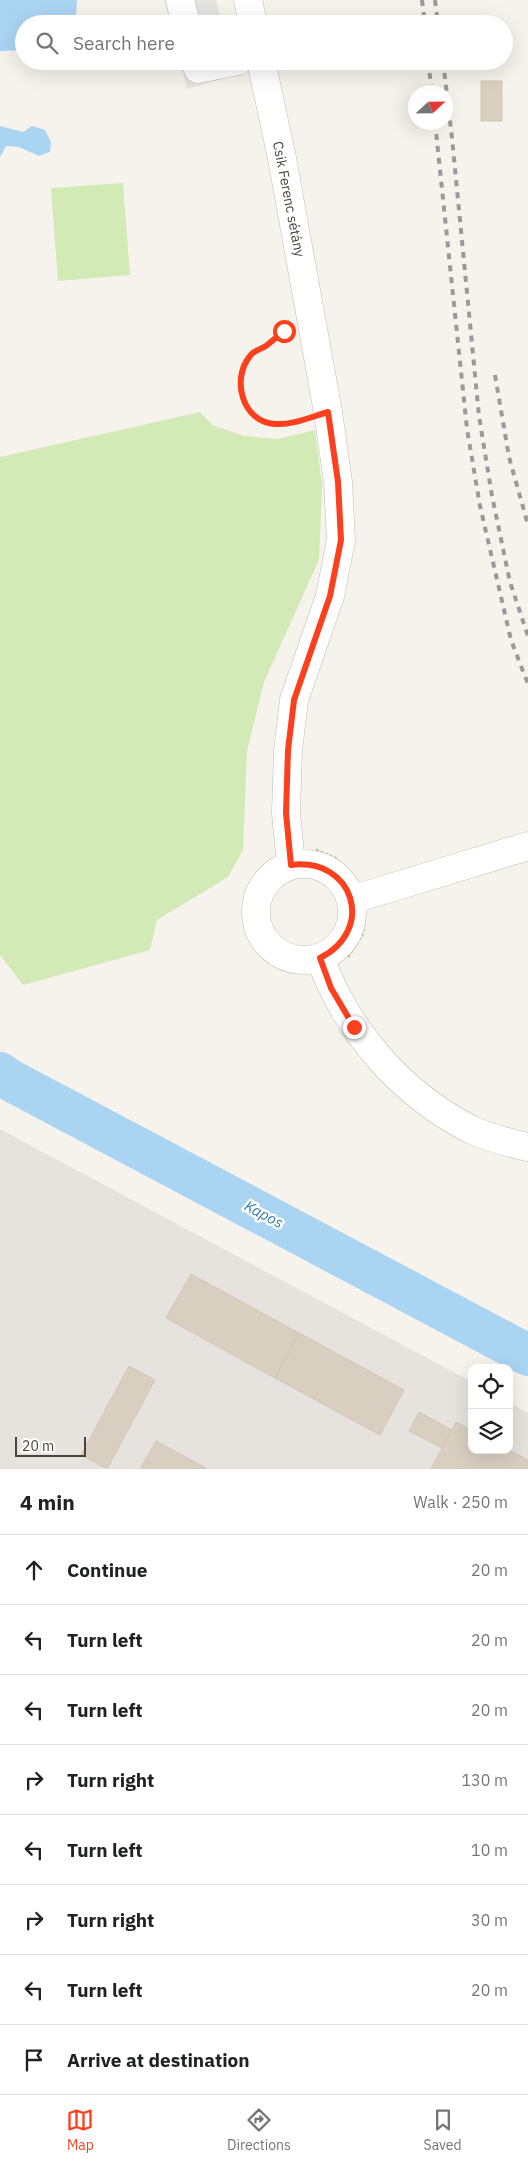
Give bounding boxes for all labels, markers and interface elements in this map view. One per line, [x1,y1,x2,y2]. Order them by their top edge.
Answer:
search box [15,15,513,70]
icon: search [33,29,61,57]
text: Search here [73,31,175,55]
north arrow [408,85,453,130]
street label: Csik Ferenc sétány [269,140,309,258]
route start [273,320,296,343]
route end [343,1016,366,1039]
water label: Kapos [241,1196,287,1232]
map controls [468,1364,513,1454]
button: locate [468,1364,513,1409]
button: layers [468,1409,513,1454]
scale bar [15,1434,86,1457]
text: 20 m [22,1437,54,1455]
text: 4 min [20,1488,75,1516]
text: Walk · 250 m [413,1492,508,1512]
icon: ahead [20,1556,48,1584]
text: Continue [67,1558,147,1582]
text: 20 m [471,1560,508,1580]
icon: left [20,1626,48,1654]
text: Turn left [67,1628,143,1652]
text: 20 m [471,1630,508,1650]
icon: left [20,1696,48,1724]
text: Turn left [67,1698,143,1722]
text: 20 m [471,1700,508,1720]
icon: right [20,1766,48,1794]
text: Turn right [67,1768,154,1792]
text: 130 m [461,1770,508,1790]
icon: left [20,1836,48,1864]
text: Turn left [67,1838,143,1862]
text: 10 m [471,1840,508,1860]
icon: right [20,1906,48,1934]
text: Turn right [67,1908,154,1932]
text: 30 m [471,1910,508,1930]
icon: left [20,1976,48,2004]
text: Turn left [67,1978,143,2002]
text: 20 m [471,1980,508,2000]
icon: arrive [20,2046,48,2074]
text: Arrive at destination [67,2048,250,2072]
tab: Map [66,2106,94,2154]
tab: Directions [227,2106,291,2154]
tab: Saved [424,2106,462,2154]

